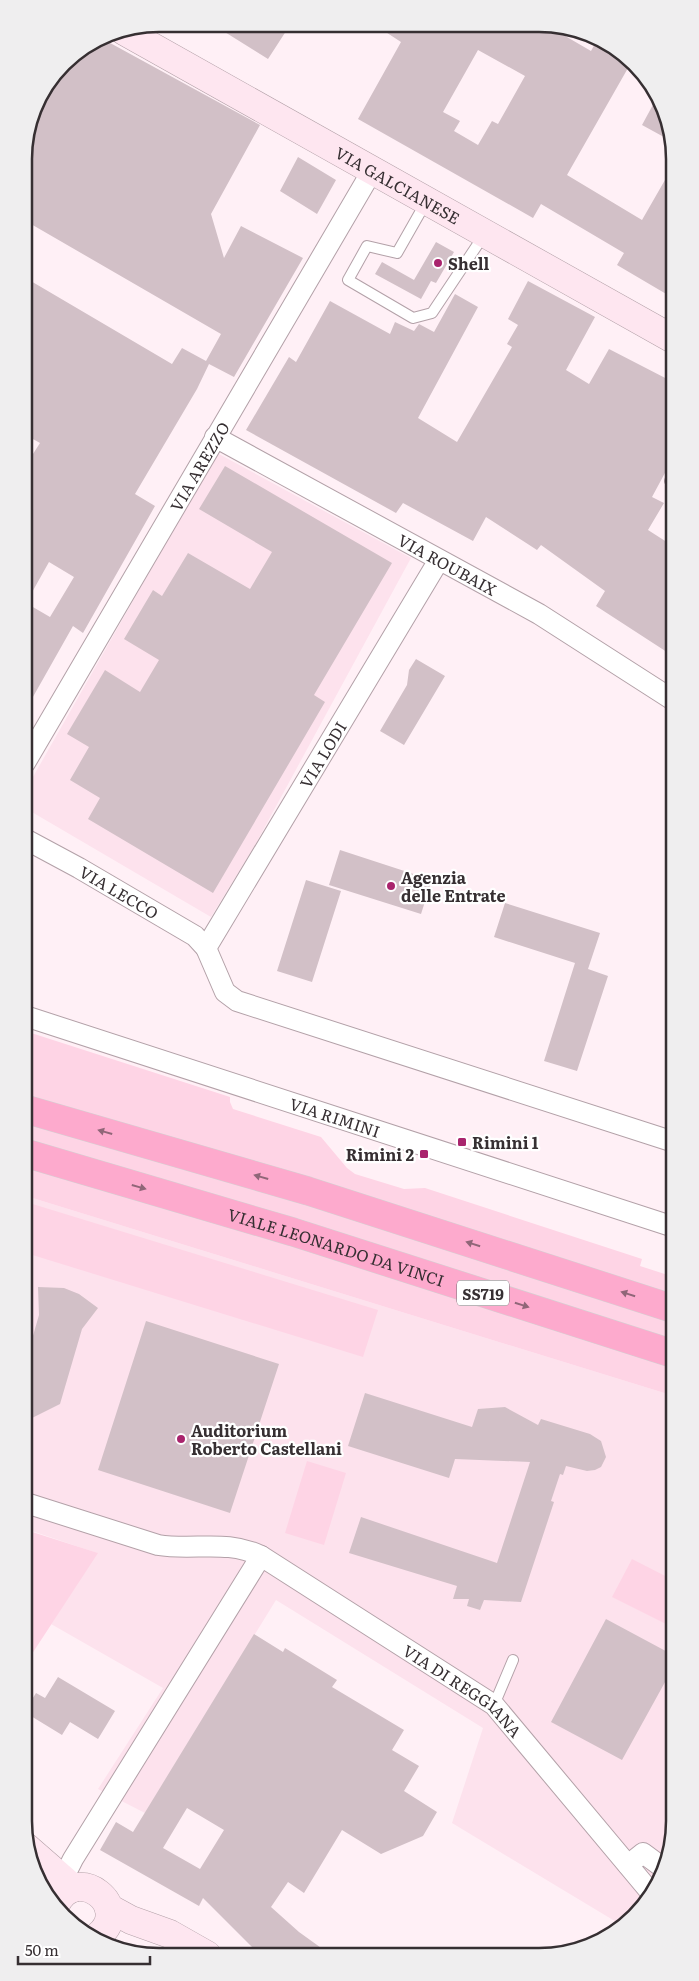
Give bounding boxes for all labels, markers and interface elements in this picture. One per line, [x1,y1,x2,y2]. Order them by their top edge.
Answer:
street label: VIA GALCIANESE [331,140,465,229]
place label: Shell [448,251,490,275]
marker: Shell [432,257,444,269]
street label: VIA AREZZO [163,417,235,515]
street label: VIA ROUBAIX [394,527,502,601]
street label: VIA LODI [293,716,352,792]
street label: VIA LECCO [75,859,163,924]
place label: Agenzia delle Entrate [401,865,506,907]
marker: Agenzia delle Entrate [385,880,397,892]
street label: VIA RIMINI [287,1091,383,1143]
one-way arrow [98,1127,113,1135]
place label: Rimini 1 [472,1130,539,1154]
marker: Rimini 1 [456,1136,468,1148]
place label: Rimini 2 [346,1142,414,1166]
marker: Rimini 2 [418,1148,430,1160]
one-way arrow [254,1173,269,1181]
one-way arrow [132,1183,147,1191]
street label: VIALE LEONARDO DA VINCI [225,1201,448,1292]
one-way arrow [465,1240,480,1248]
road number: SS719 [457,1280,509,1306]
one-way arrow [620,1289,635,1297]
one-way arrow [515,1302,530,1310]
place label: Auditorium Roberto Castellani [191,1418,342,1460]
marker: Auditorium Roberto Castellani [175,1433,187,1445]
street label: VIA DI REGGIANA [399,1638,528,1742]
scale bar [18,1934,150,1966]
text: 50 m [25,1938,59,1961]

